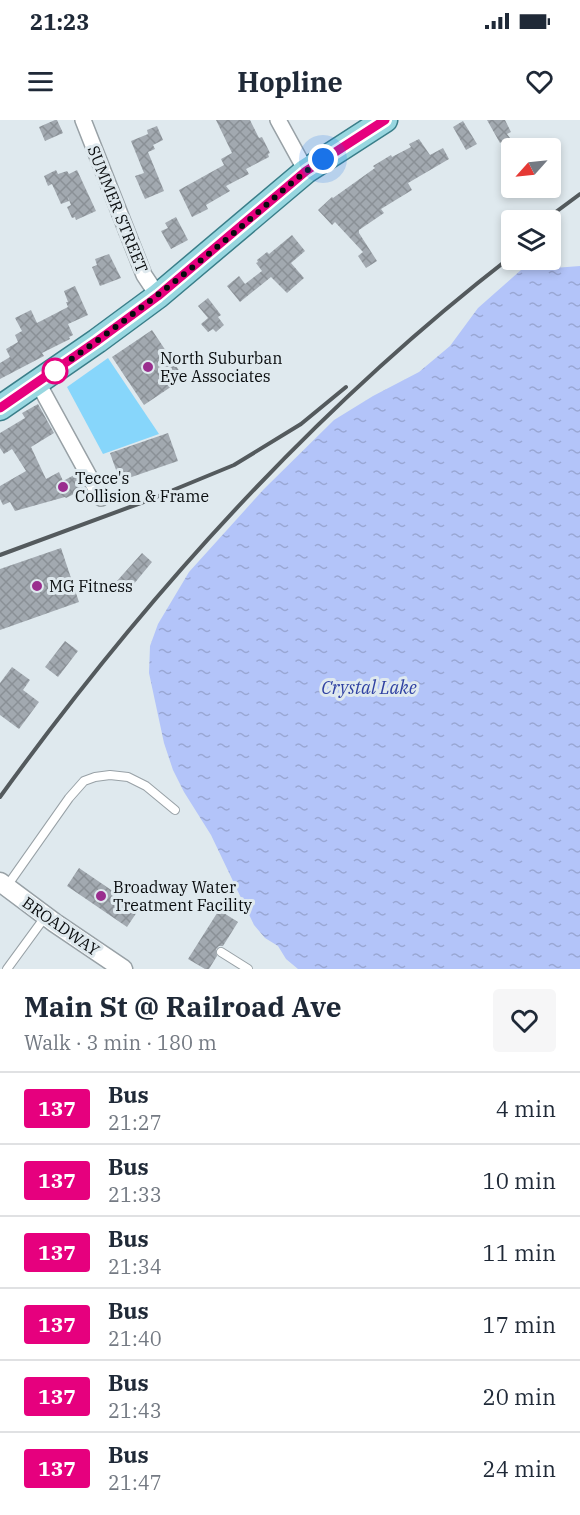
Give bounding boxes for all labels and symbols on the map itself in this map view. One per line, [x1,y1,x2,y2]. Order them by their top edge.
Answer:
north arrow [501,138,561,198]
street label: SUMMER STREET [83,143,153,275]
your location [308,144,338,174]
place label: North Suburban Eye Associates [160,348,283,386]
unlabelled marker [42,358,68,384]
marker: North Suburban Eye Associates [141,360,155,374]
place label: Tecce's Collision & Frame [75,468,209,506]
marker: Tecce's Collision & Frame [56,480,70,494]
place label: MG Fitness [49,576,133,596]
marker: MG Fitness [30,579,44,593]
water label: Crystal Lake [321,676,417,699]
place label: Broadway Water Treatment Facility [113,877,253,915]
marker: Broadway Water Treatment Facility [94,889,108,903]
street label: BROADWAY [19,892,103,960]

